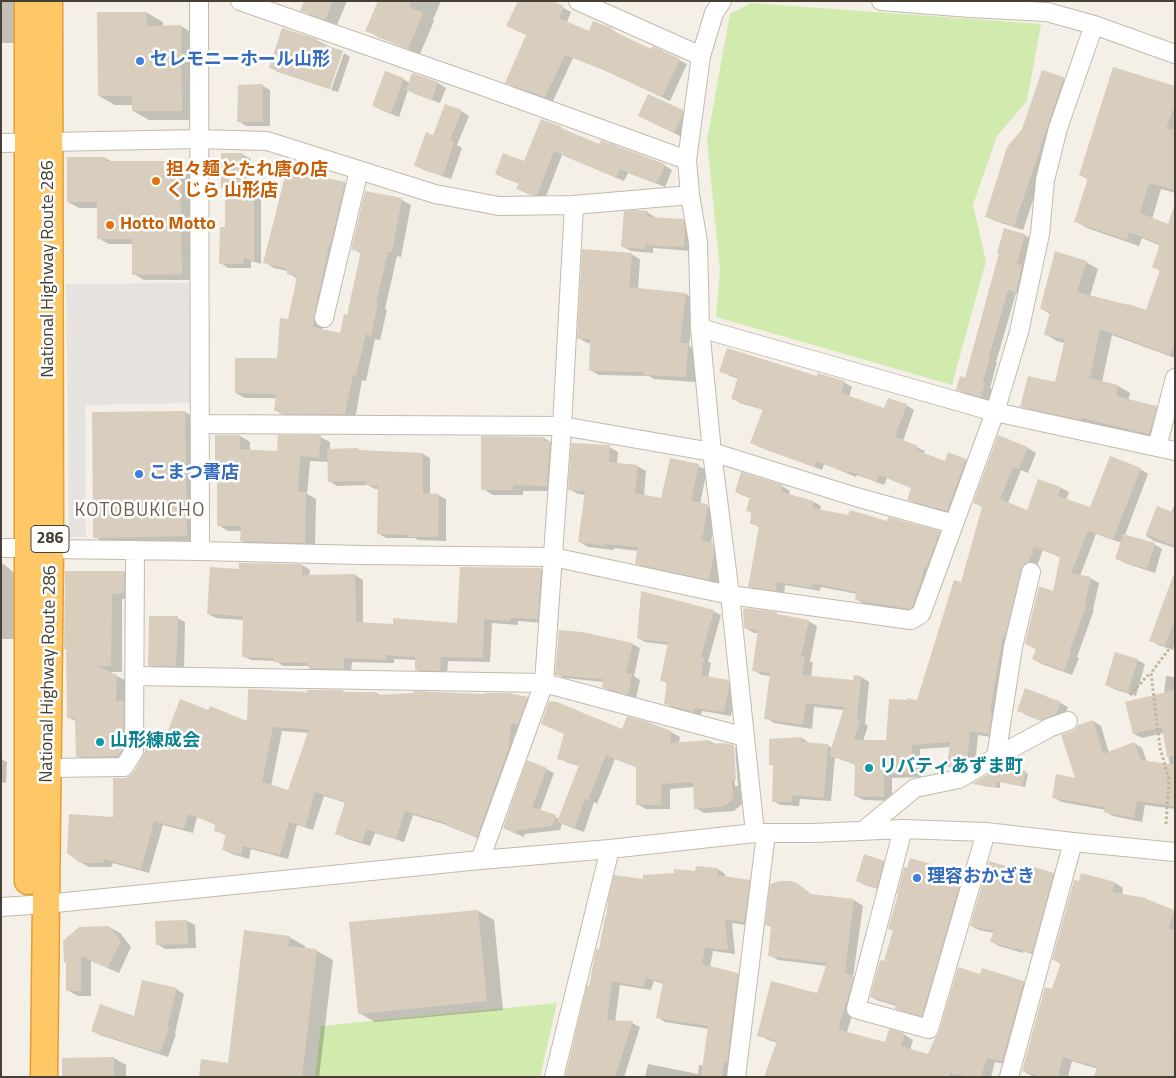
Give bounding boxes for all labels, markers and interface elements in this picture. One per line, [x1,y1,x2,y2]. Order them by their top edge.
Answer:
place label: セレモニーホール山形 [150,50,330,72]
marker: セレモニーホール山形 [134,55,146,67]
street label: National Highway Route 286 [38,160,60,378]
place label: 担々麺とたれ唐の店 くじら 山形店 [166,160,328,202]
marker: 担々麺とたれ唐の店 くじら 山形店 [150,175,162,187]
place label: Hotto Motto [120,214,216,236]
marker: Hotto Motto [104,219,116,231]
place label: こまつ書店 [149,463,239,485]
marker: こまつ書店 [133,468,145,480]
district label: KOTOBUKICHO [73,500,207,522]
road number: 286 [31,526,69,552]
street label: National Highway Route 286 [36,565,62,783]
place label: 山形練成会 [110,731,200,753]
marker: 山形練成会 [94,736,106,748]
place label: リバティあずま町 [879,757,1023,779]
marker: リバティあずま町 [863,762,875,774]
place label: 理容おかざき [927,867,1035,889]
marker: 理容おかざき [911,872,923,884]

